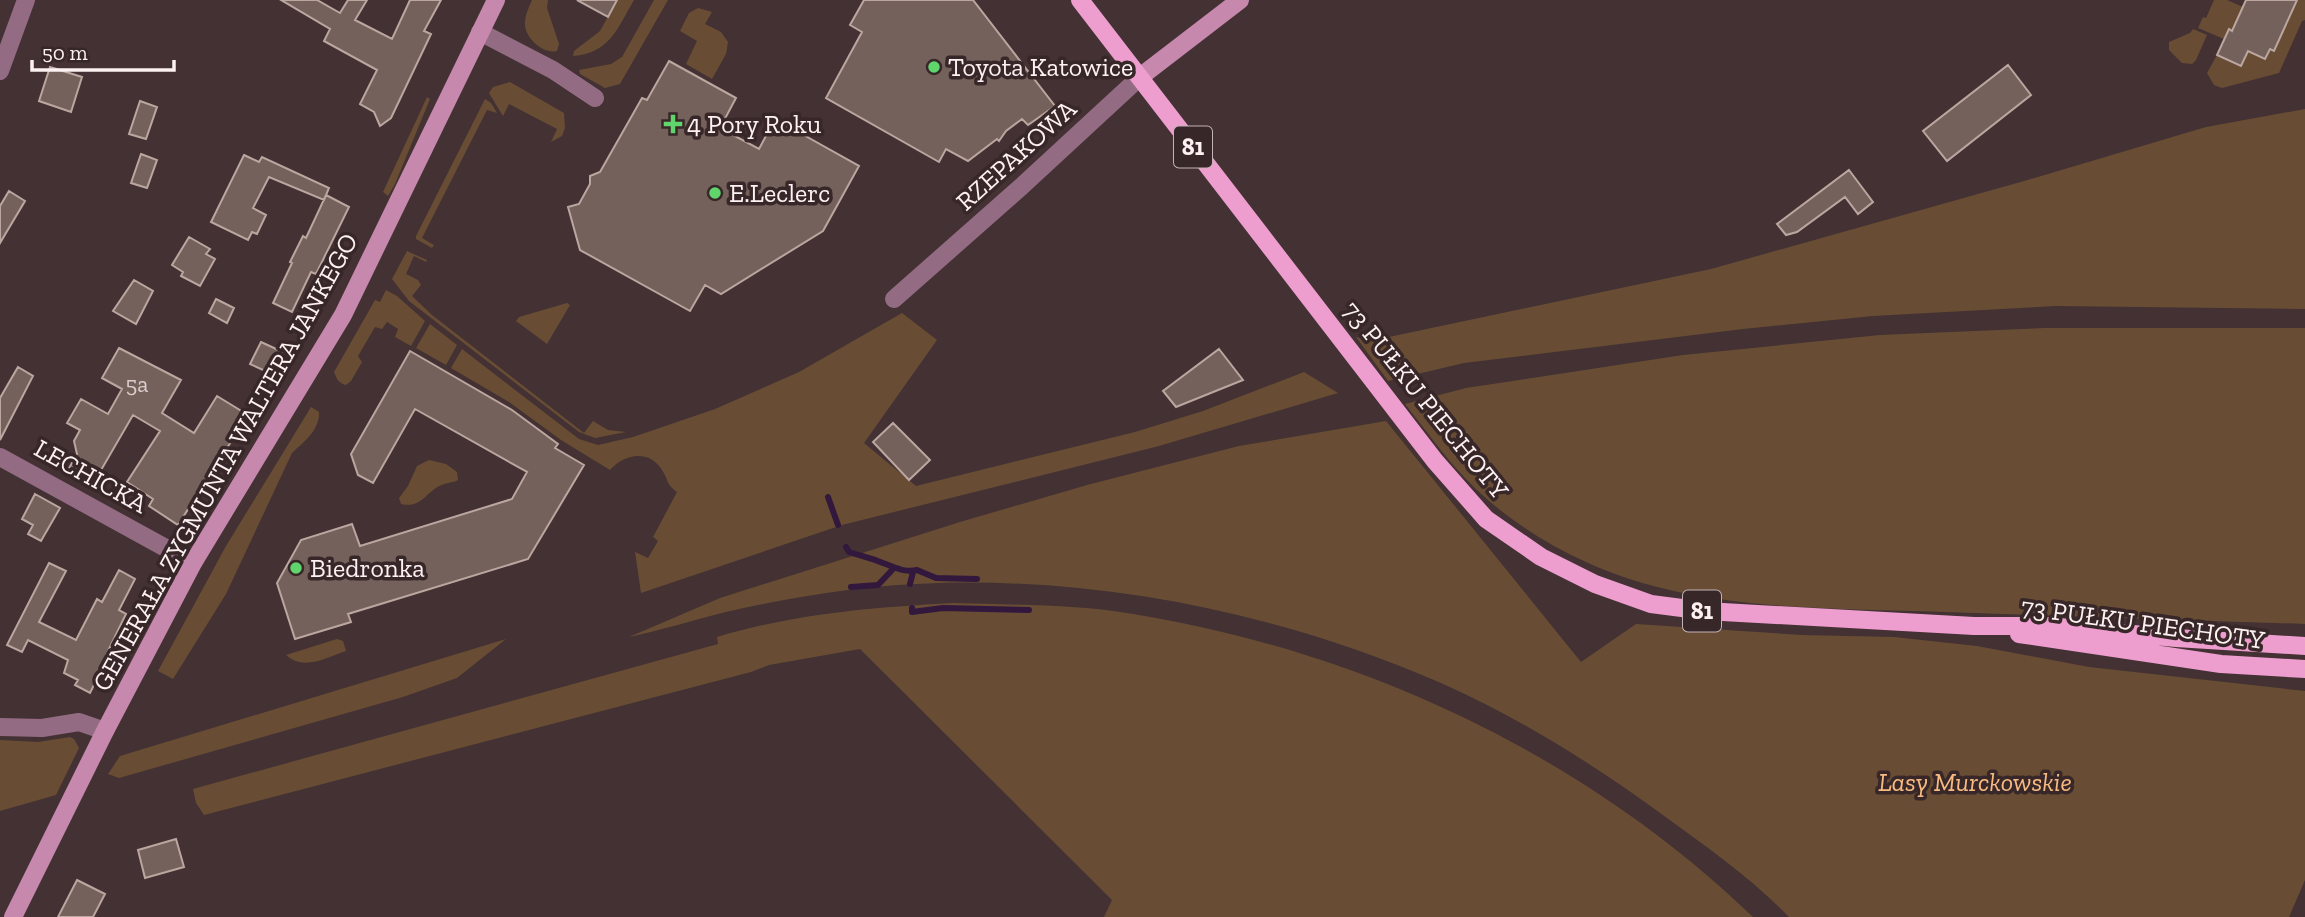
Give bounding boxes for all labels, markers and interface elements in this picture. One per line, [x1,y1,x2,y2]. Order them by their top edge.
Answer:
scale bar [32,28,173,72]
text: 50 m [42,40,88,65]
place label: Toyota Katowice [948,51,1133,83]
marker: Toyota Katowice [926,59,942,75]
street label: RZEPAKOWA [949,92,1084,217]
place label: 4 Pory Roku [687,108,822,140]
marker: 4 Pory Roku [665,116,681,132]
road number: 81 [1174,127,1212,168]
place label: E.Leclerc [729,177,830,209]
marker: E.Leclerc [707,185,723,201]
street label: GENERAŁA ZYGMUNTA WALTERA JANKEGO [85,228,365,696]
street label: 73 PUŁKU PIECHOTY [1336,295,1516,505]
house number: 5a [126,370,148,398]
street label: LECHICKA [29,432,154,521]
place label: Biedronka [310,552,425,584]
marker: Biedronka [288,560,304,576]
road number: 81 [1683,590,1721,632]
street label: 73 PUŁKU PIECHOTY [2019,590,2267,656]
park label: Lasy Murckowskie [1878,766,2072,798]

